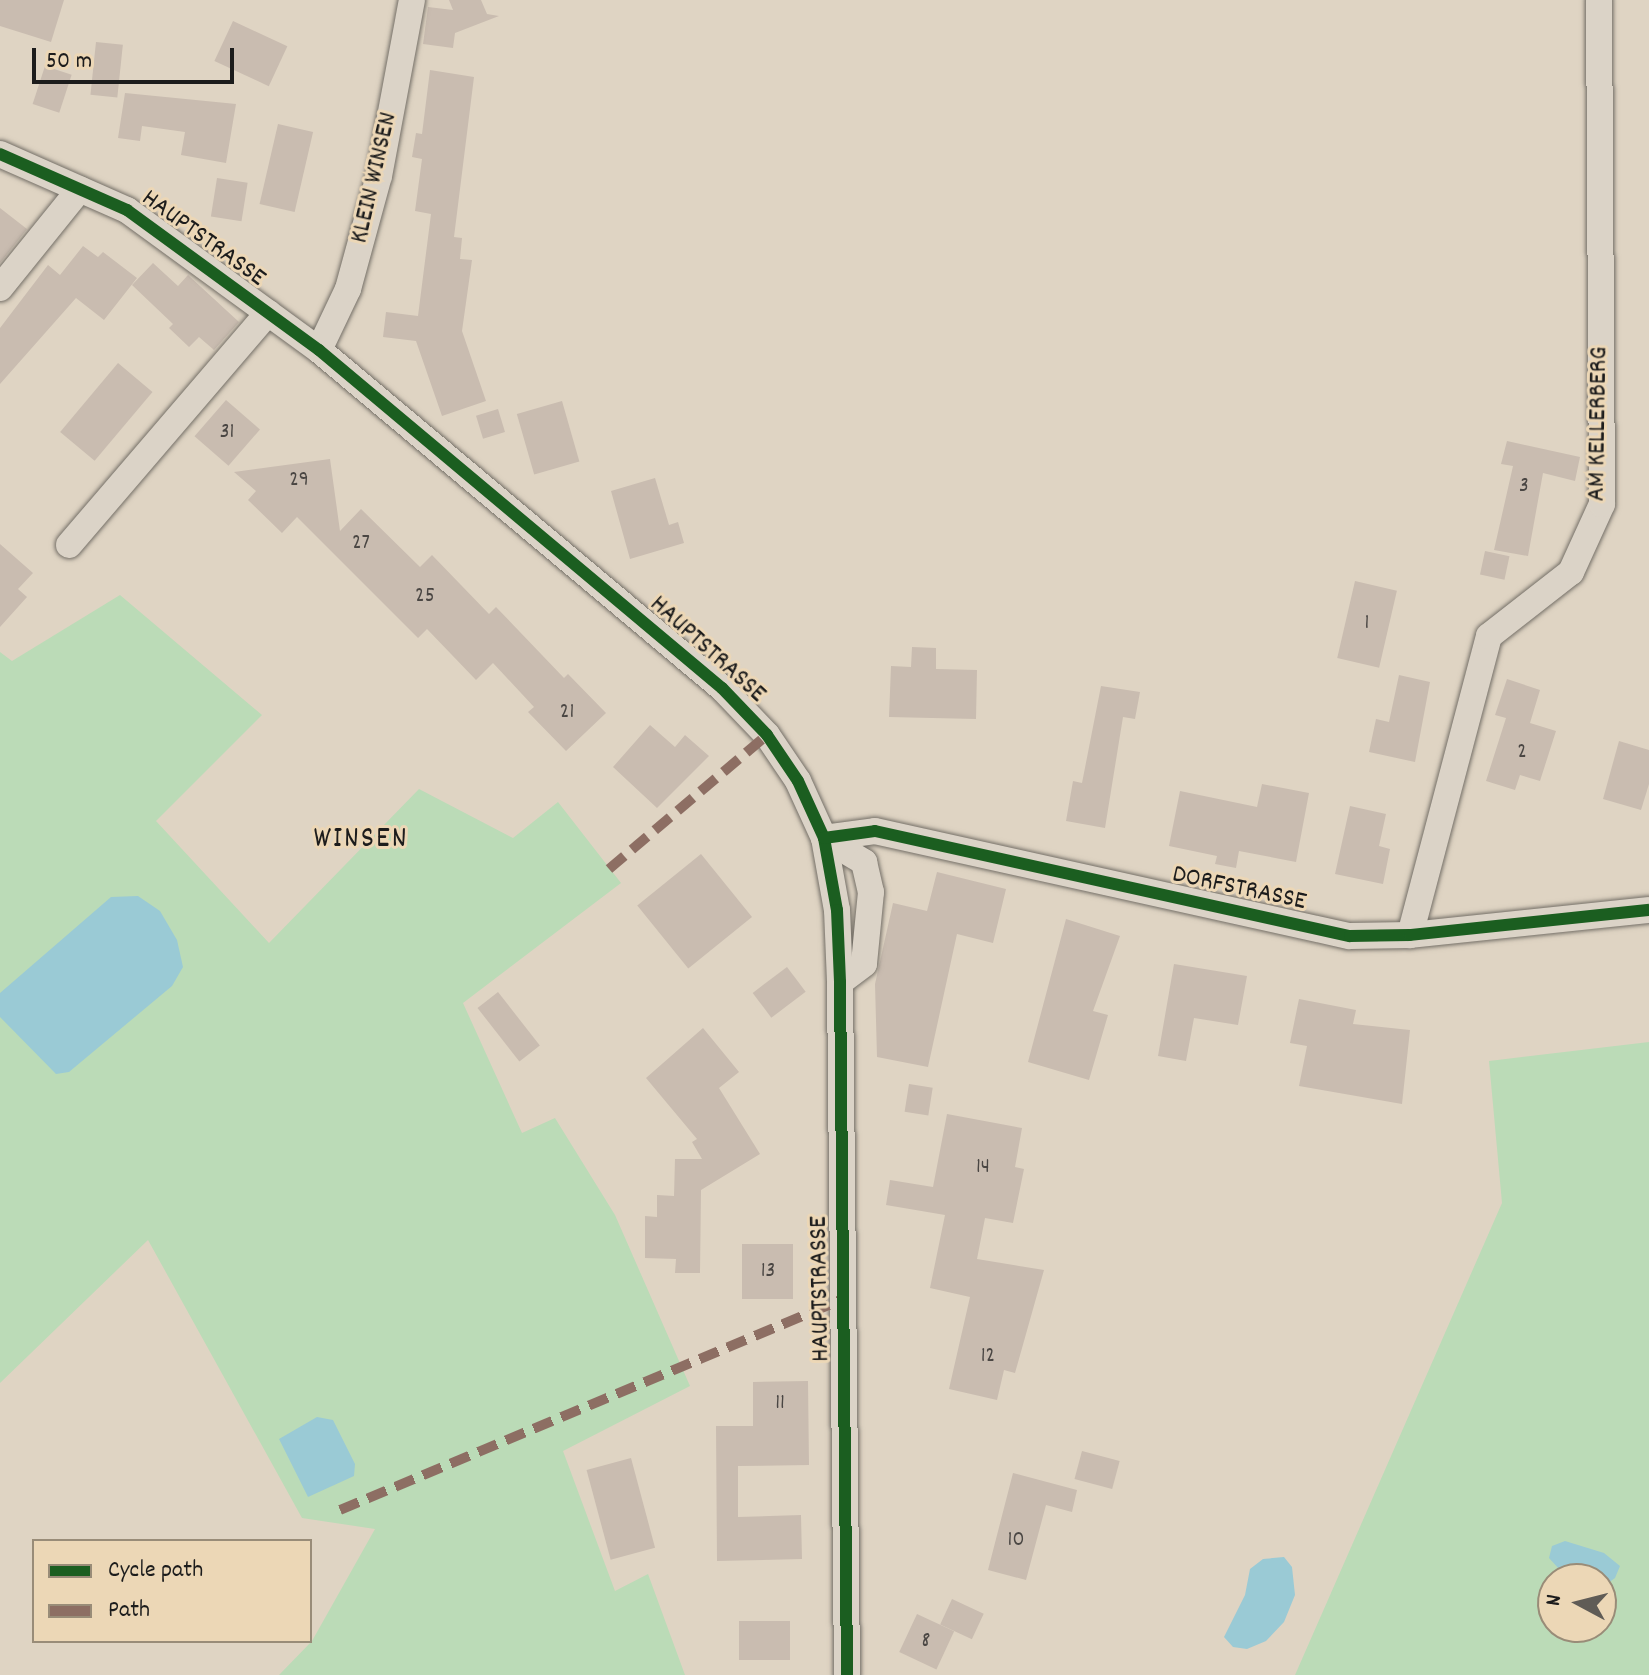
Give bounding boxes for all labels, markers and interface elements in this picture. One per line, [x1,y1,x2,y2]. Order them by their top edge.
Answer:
scale bar [36,32,238,82]
text: 50 m [46,45,92,79]
street label: KLEIN WINSEN [345,110,405,246]
street label: HAUPTSTRASSE [135,184,271,294]
street label: AM KELLERBERG [1582,346,1616,502]
house number: 31 [220,420,234,446]
house number: 29 [289,468,309,494]
house number: 3 [1519,474,1529,500]
house number: 27 [352,531,370,557]
house number: 25 [415,584,435,610]
street label: HAUPTSTRASSE [642,590,772,710]
house number: 1 [1365,611,1369,637]
house number: 21 [560,700,574,726]
house number: 2 [1517,740,1527,766]
district label: WINSEN [313,823,409,859]
street label: DORFSTRASSE [1169,860,1309,918]
house number: 14 [976,1155,990,1181]
street label: HAUPTSTRASSE [804,1216,838,1362]
house number: 13 [761,1259,775,1285]
house number: 12 [981,1344,995,1370]
house number: 11 [775,1391,785,1417]
house number: 10 [1008,1528,1024,1554]
legend [32,1539,312,1643]
text: Cycle path [108,1554,203,1588]
north arrow [1537,1563,1617,1643]
text: N [1539,1593,1571,1608]
text: Path [108,1594,150,1628]
house number: 8 [922,1629,930,1655]

